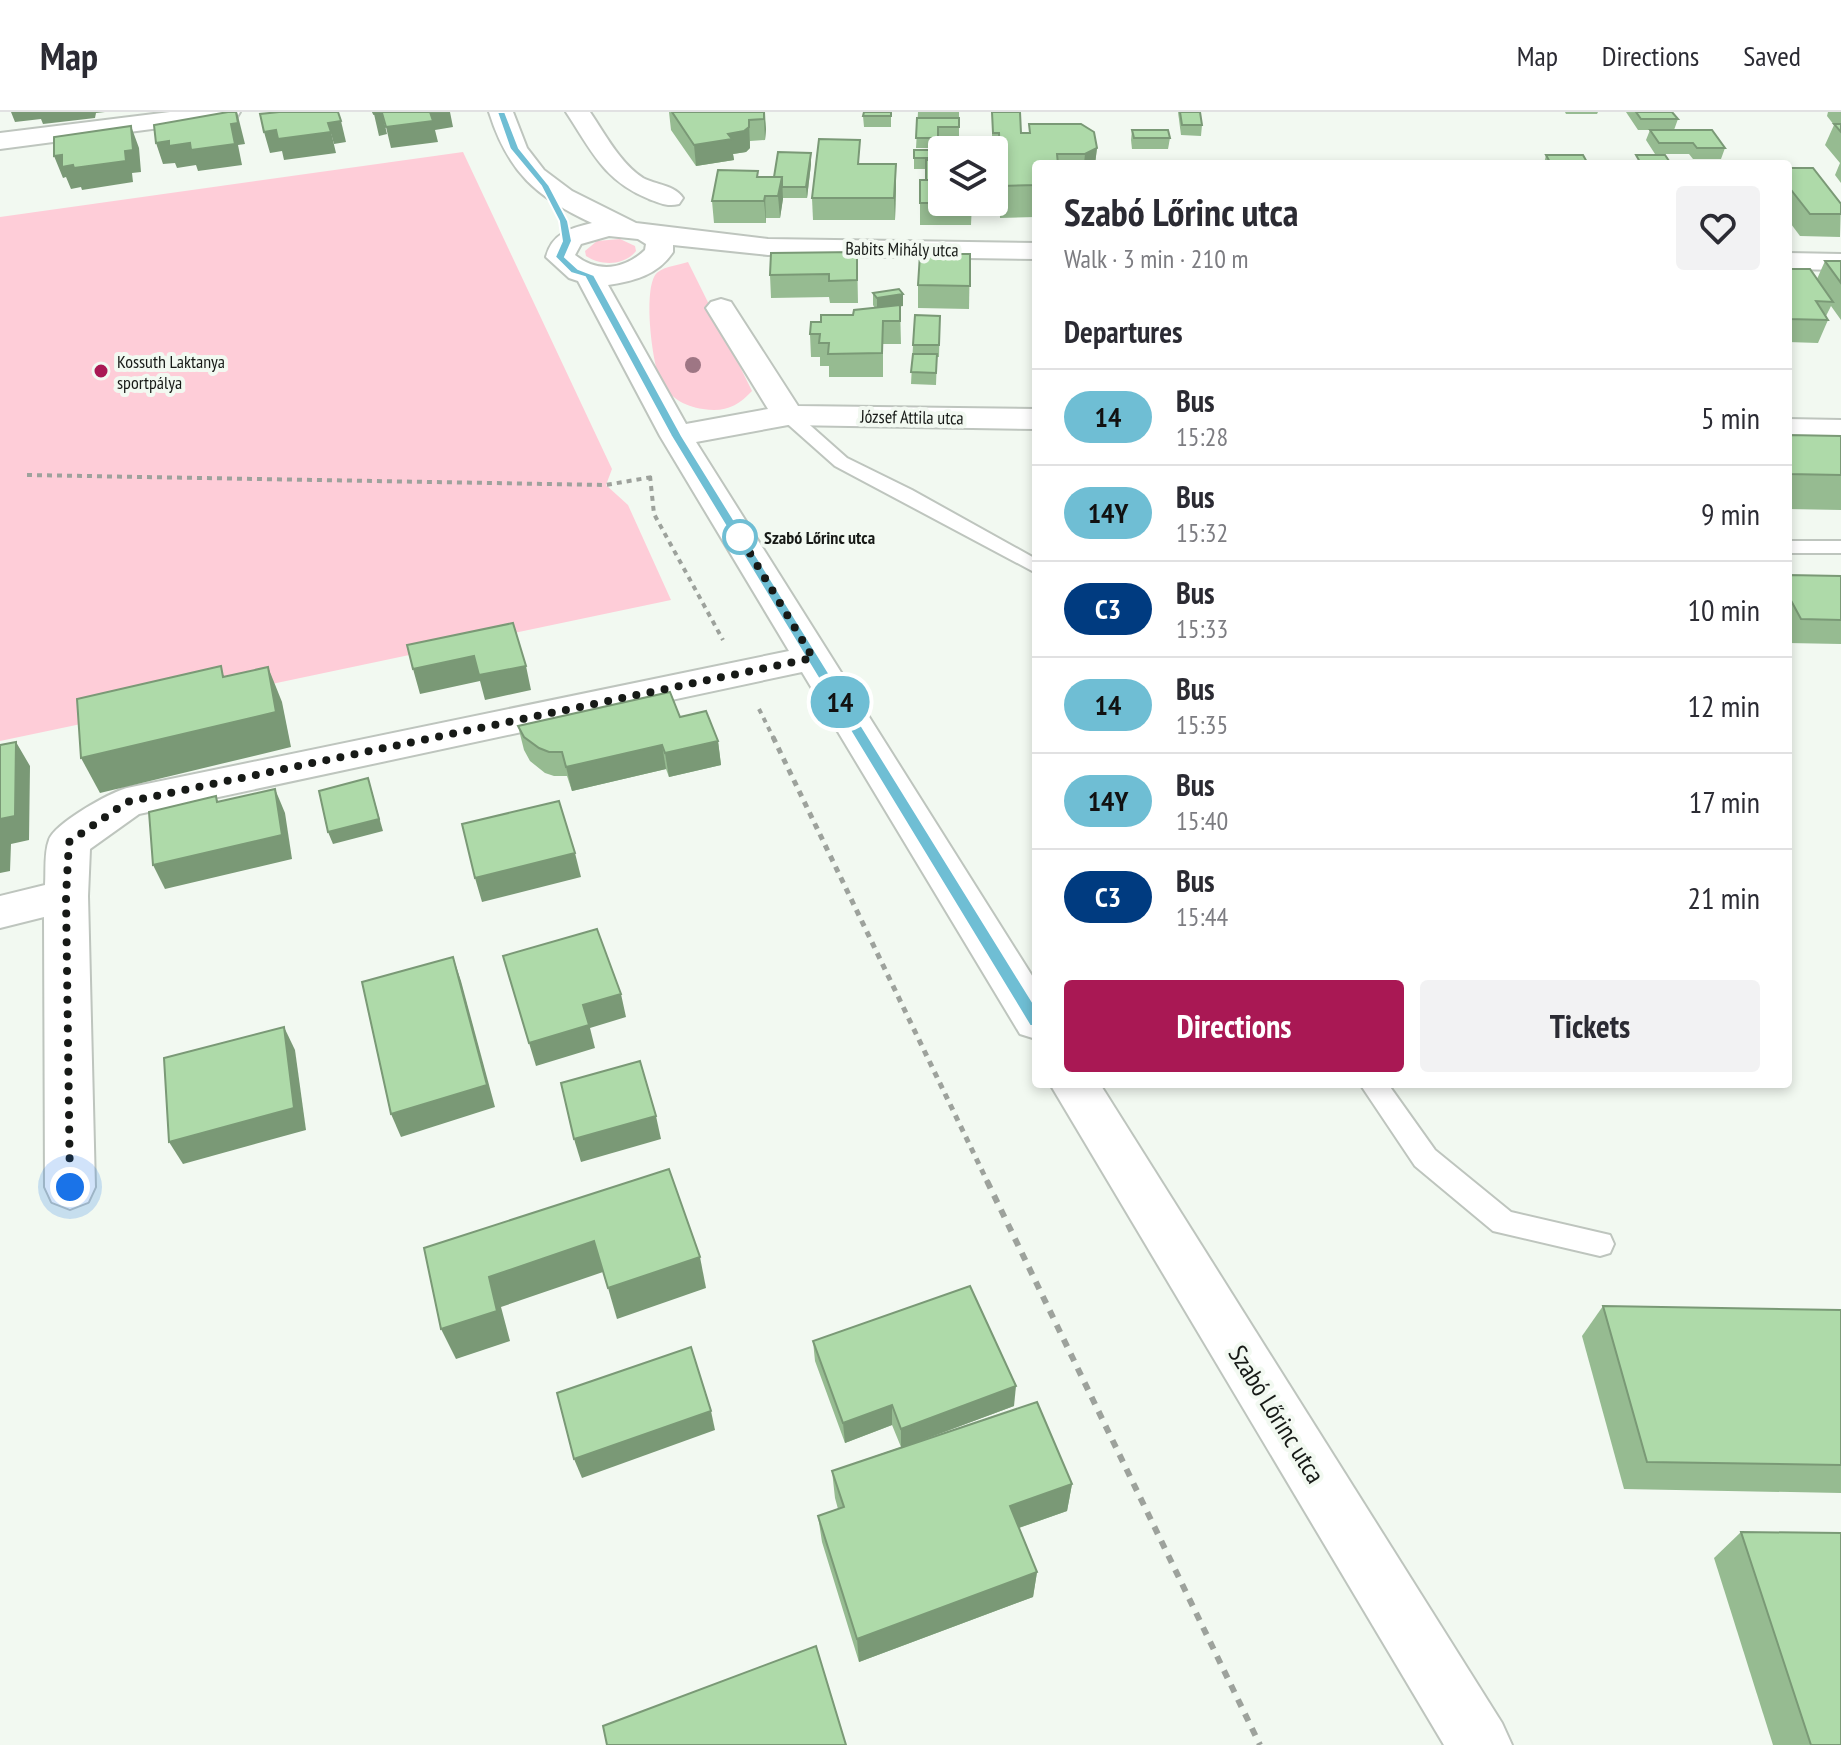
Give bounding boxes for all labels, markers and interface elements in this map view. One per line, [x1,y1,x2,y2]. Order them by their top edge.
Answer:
text: Map [40,31,98,80]
text: Map [1517,37,1558,74]
text: Directions [1602,37,1699,74]
text: Saved [1743,37,1801,74]
map controls [928,136,1008,216]
button: layers [928,136,1008,216]
button: heart [1676,186,1760,270]
text: Szabó Lőrinc utca [1064,187,1299,236]
street label: Babits Mihály utca [845,237,959,261]
text: Walk · 3 min · 210 m [1064,242,1248,275]
text: Departures [1064,312,1182,351]
place label: Kossuth Laktanya sportpálya [117,350,225,394]
marker: Kossuth Laktanya sportpálya [92,362,110,380]
text: Bus [1176,381,1215,420]
text: 14 [1095,398,1121,435]
text: 5 min [1701,398,1760,437]
street label: József Attila utca [859,405,964,429]
text: 15:28 [1176,420,1228,453]
text: Bus [1176,477,1215,516]
text: 14Y [1088,494,1128,531]
text: 9 min [1701,494,1760,533]
text: 15:32 [1176,516,1228,549]
marker: Szabó Lőrinc utca [723,520,757,554]
place label: Szabó Lőrinc utca [764,526,875,549]
text: Bus [1176,573,1215,612]
text: C3 [1095,590,1121,627]
text: 10 min [1687,590,1760,629]
text: 15:33 [1176,612,1228,645]
text: Bus [1176,669,1215,708]
line badge: 14 [804,676,876,728]
text: 14 [827,683,853,720]
text: 14 [1095,686,1121,723]
text: 12 min [1687,686,1760,725]
text: 15:35 [1176,708,1228,741]
text: Bus [1176,765,1215,804]
text: 14Y [1088,782,1128,819]
text: 17 min [1689,782,1760,821]
text: 15:40 [1176,804,1228,837]
text: Bus [1176,861,1215,900]
text: C3 [1095,878,1121,915]
text: 21 min [1687,878,1760,917]
text: 15:44 [1176,900,1228,933]
button: Directions [1064,980,1404,1072]
button: Tickets [1420,980,1760,1072]
your location [50,1167,90,1207]
street label: Szabó Lőrinc utca [1222,1339,1332,1489]

